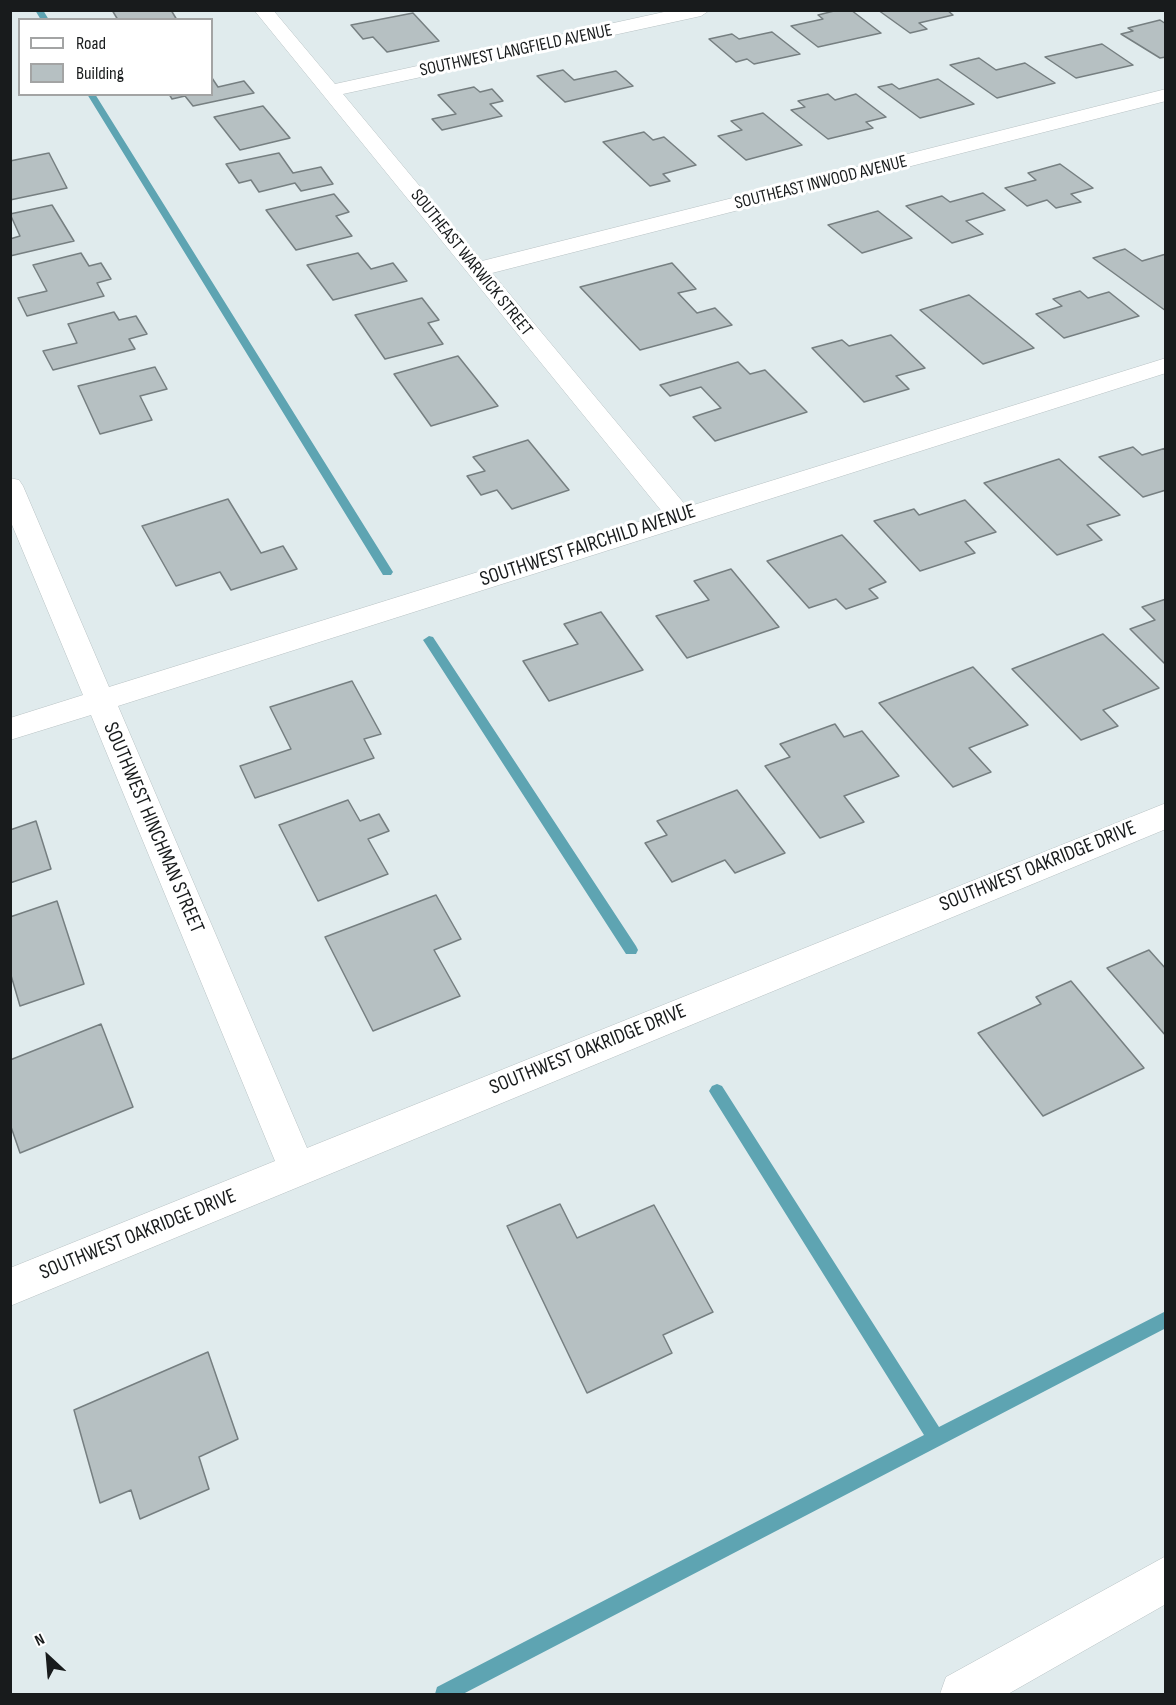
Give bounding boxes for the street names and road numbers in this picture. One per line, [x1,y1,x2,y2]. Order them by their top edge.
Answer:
street label: SOUTHWEST LANGFIELD AVENUE [418,20,614,82]
street label: SOUTHEAST INWOOD AVENUE [733,151,909,215]
street label: SOUTHEAST WARWICK STREET [405,185,537,341]
street label: SOUTHWEST FAIRCHILD AVENUE [477,499,699,593]
street label: SOUTHWEST HINCHMAN STREET [97,719,209,937]
street label: SOUTHWEST OAKRIDGE DRIVE [936,816,1140,918]
street label: SOUTHWEST OAKRIDGE DRIVE [486,999,690,1101]
street label: SOUTHWEST OAKRIDGE DRIVE [36,1184,240,1286]

